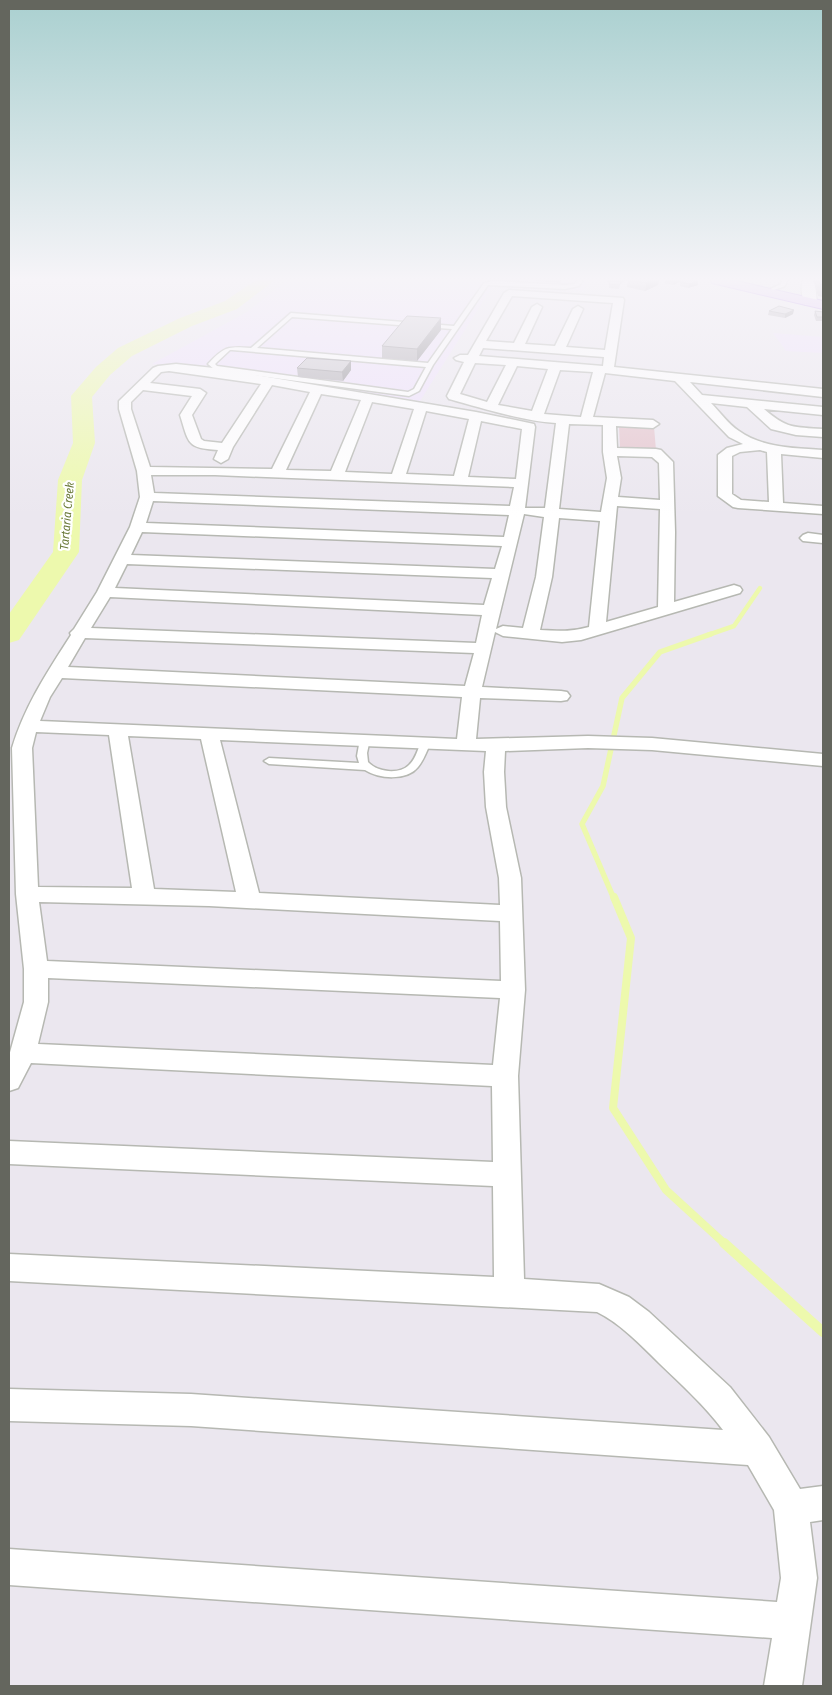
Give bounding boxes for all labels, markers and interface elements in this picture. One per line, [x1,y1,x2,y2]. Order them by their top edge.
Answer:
water label: Tartaria Creek [57,481,77,551]

